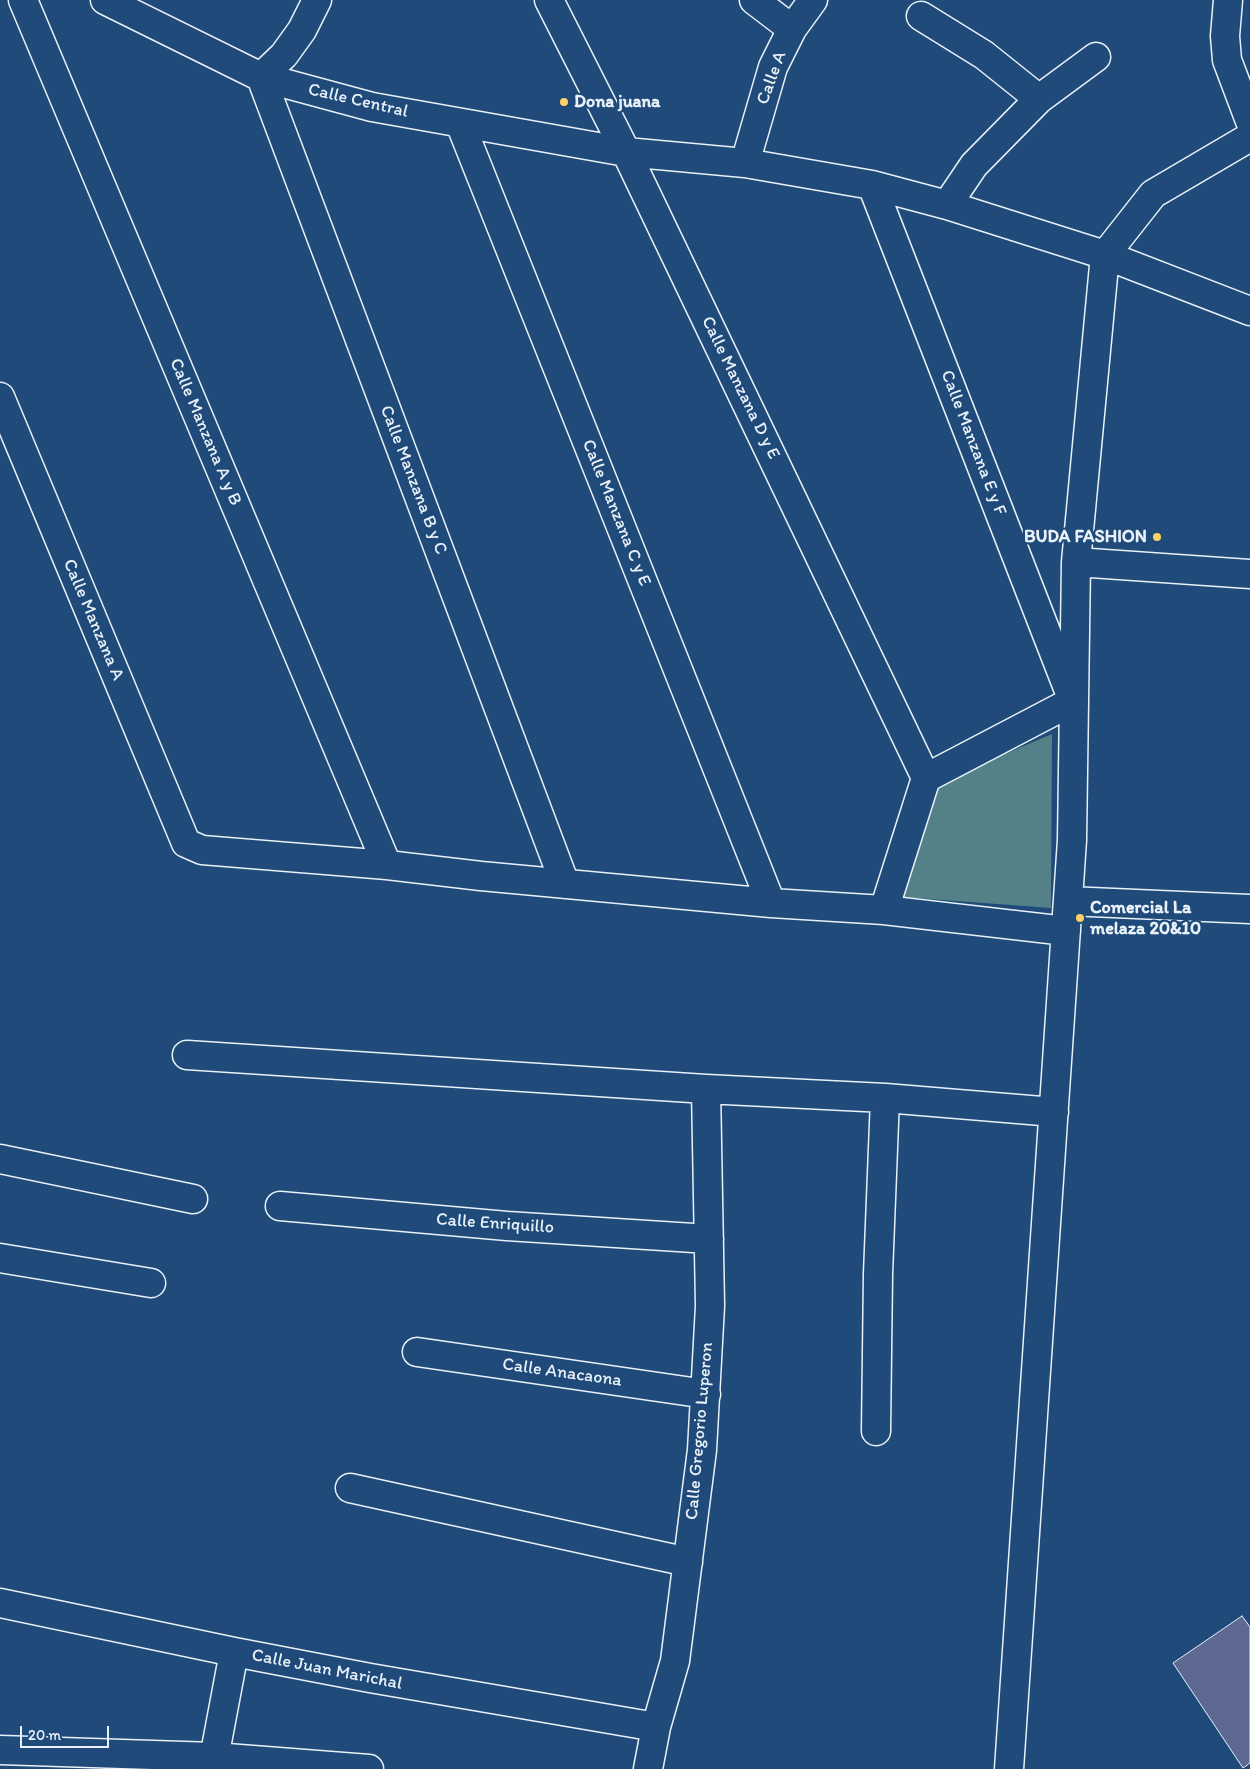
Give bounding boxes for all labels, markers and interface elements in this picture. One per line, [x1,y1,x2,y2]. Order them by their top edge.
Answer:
street label: Calle A [752,48,792,108]
street label: Calle Central [306,79,410,123]
place label: Dona juana [574,91,660,113]
marker: Dona juana [558,96,570,108]
street label: Calle Manzana D y E [696,313,784,463]
street label: Calle Manzana A y B [164,355,246,509]
street label: Calle Manzana E y F [935,367,1011,519]
street label: Calle Manzana B y C [375,402,451,558]
street label: Calle Manzana C y E [577,437,655,589]
place label: BUDA FASHION [1024,526,1147,548]
marker: BUDA FASHION [1151,531,1163,543]
street label: Calle Manzana A [58,556,128,684]
place label: Comercial La melaza 20&10 [1090,897,1201,940]
marker: Comercial La melaza 20&10 [1074,912,1086,924]
street label: Calle Enriquillo [435,1209,555,1239]
street label: Calle Gregorio Luperon [681,1341,719,1521]
street label: Calle Anacaona [501,1354,623,1392]
street label: Calle Juan Marichal [250,1645,404,1695]
scale bar [22,1716,111,1748]
text: 20 m [28,1726,61,1744]

